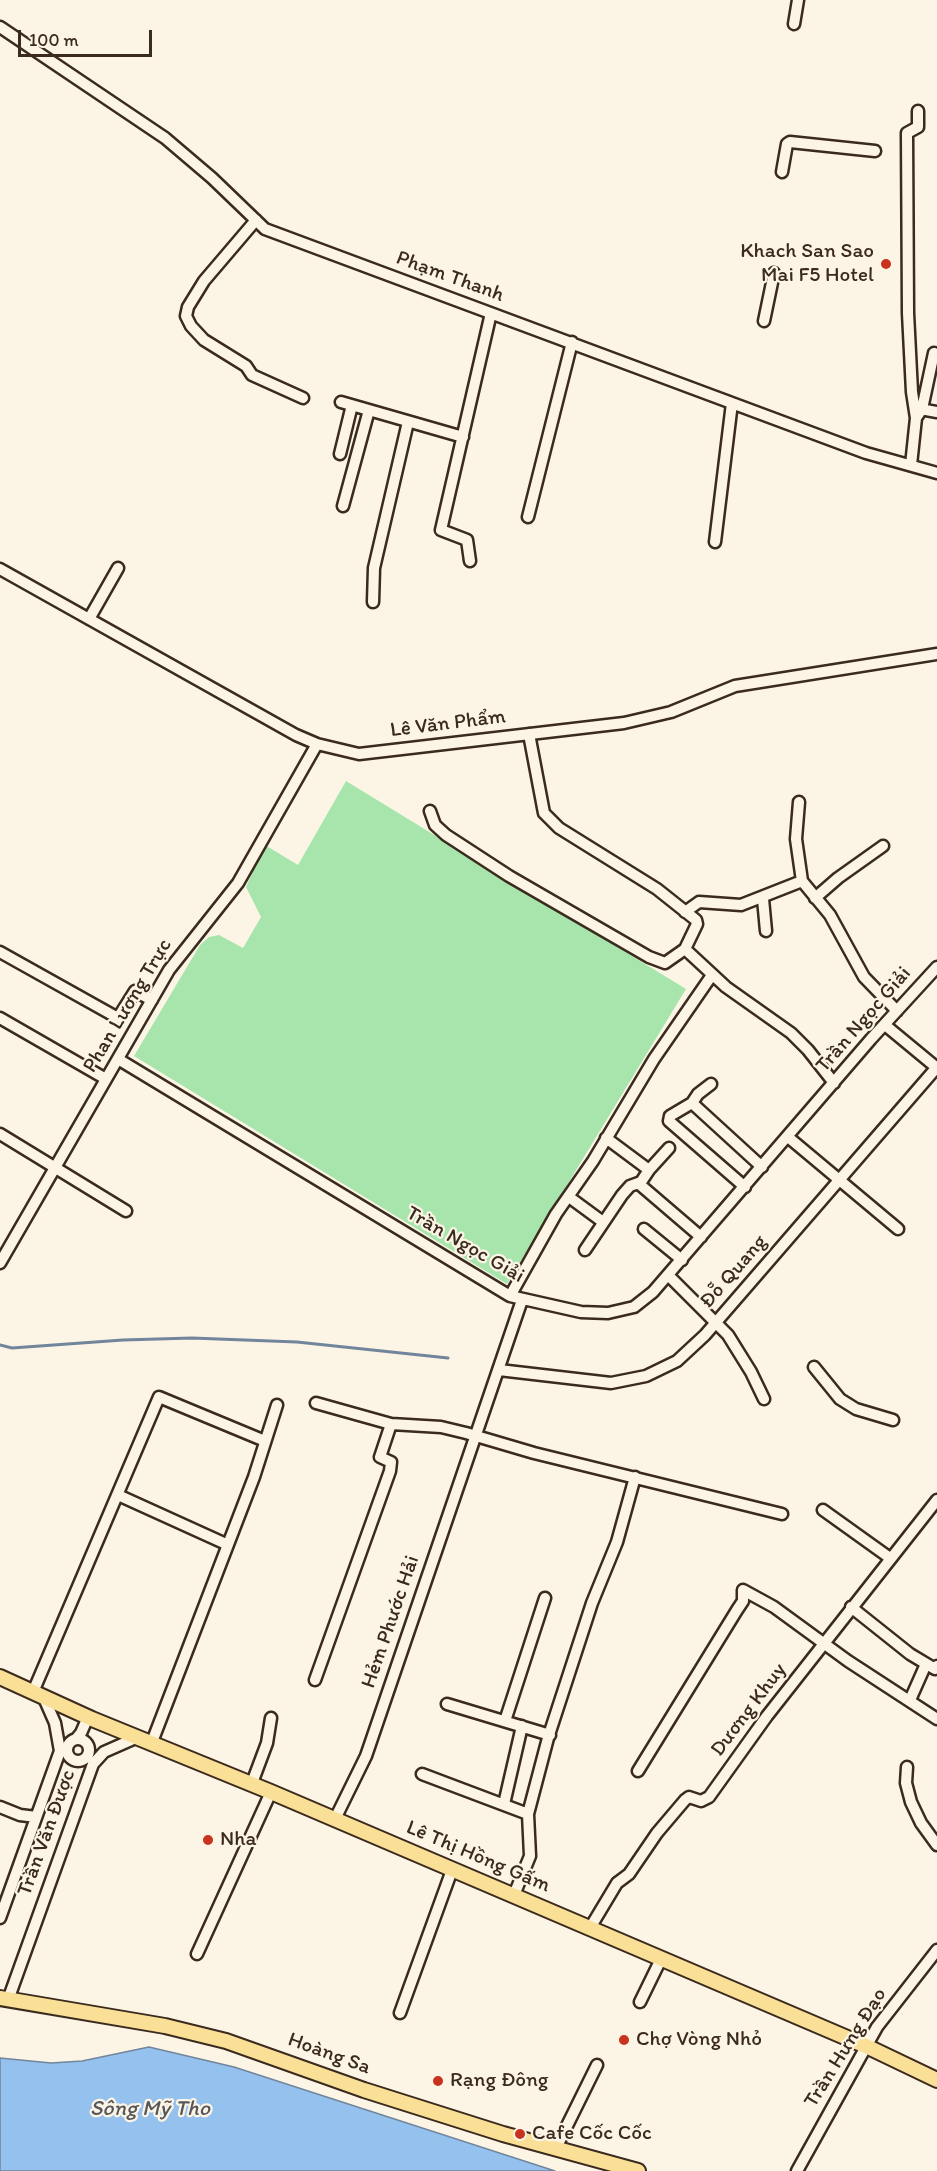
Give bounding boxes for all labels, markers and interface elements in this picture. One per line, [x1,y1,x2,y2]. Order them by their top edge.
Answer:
scale bar [21,18,154,56]
text: 100 m [29,29,79,51]
place label: Khach San Sao Mai F5 Hotel [740,239,874,289]
street label: Phạm Thanh [393,246,507,308]
marker: Khach San Sao Mai F5 Hotel [879,257,893,271]
street label: Lê Văn Phẩm [389,704,507,744]
street label: Phan Lương Trực [78,934,178,1078]
street label: Trần Ngọc Giải [811,962,917,1078]
street label: Trần Ngọc Giải [401,1201,529,1289]
street label: Đỗ Quang [695,1230,773,1314]
street label: Hẻm Phước Hải [356,1552,426,1692]
street label: Dương Khuy [706,1658,792,1762]
street label: Trần Văn Được [13,1766,81,1900]
street label: Lê Thị Hồng Gấm [402,1815,554,1899]
place label: Nha [220,1827,256,1853]
marker: Nha [201,1833,215,1847]
street label: Trần Hưng Đạo [799,1984,893,2112]
street label: Hoàng Sa [284,2027,374,2081]
place label: Chợ Vòng Nhỏ [636,2027,762,2053]
marker: Chợ Vòng Nhỏ [617,2033,631,2047]
place label: Rạng Đông [450,2068,548,2094]
marker: Rạng Đông [431,2074,445,2088]
water label: Sông Mỹ Tho [90,2096,210,2122]
place label: Cafe Cốc Cốc [532,2121,652,2147]
marker: Cafe Cốc Cốc [513,2127,527,2141]

